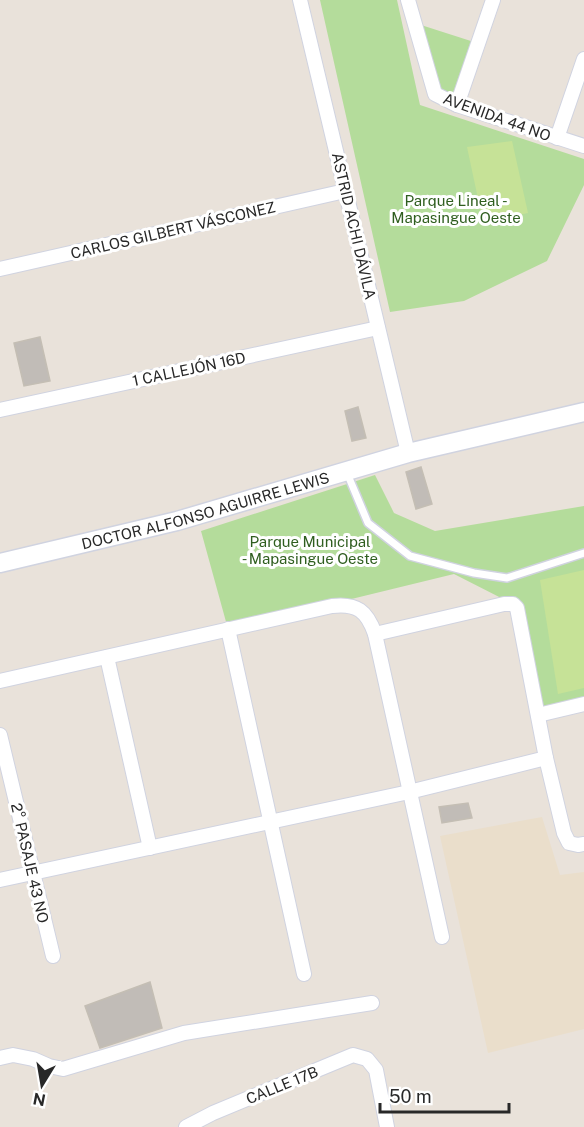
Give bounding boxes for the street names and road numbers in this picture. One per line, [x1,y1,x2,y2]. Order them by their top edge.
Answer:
street label: AVENIDA 44 NO [441,90,553,144]
street label: ASTRID ACHI DÁVILA [329,151,379,301]
street label: CARLOS GILBERT VÁSCONEZ [69,198,277,262]
street label: 1 CALLEJÓN 16D [131,348,247,389]
street label: DOCTOR ALFONSO AGUIRRE LEWIS [80,468,331,552]
street label: 2° PASAJE 43 NO [8,801,52,925]
street label: CALLE 17B [243,1063,321,1107]

